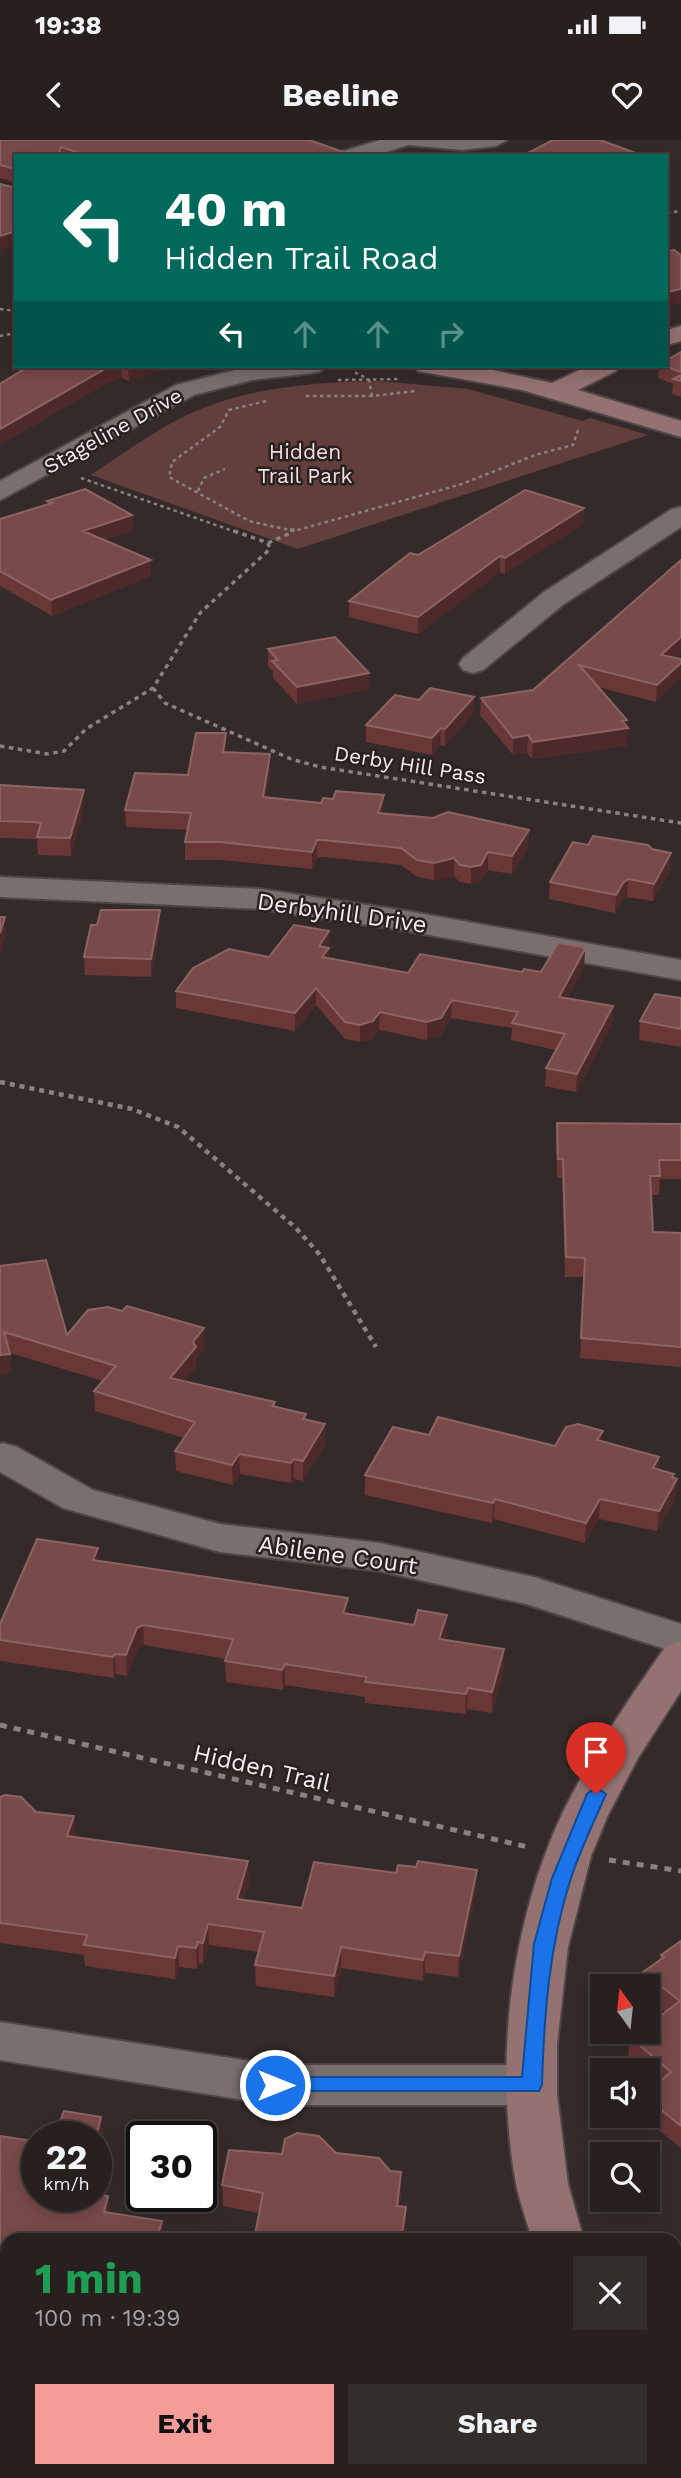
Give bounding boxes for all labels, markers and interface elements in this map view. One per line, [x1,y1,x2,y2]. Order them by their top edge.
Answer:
text: 19:38 [35,10,102,40]
icon: back [35,76,73,114]
text: Beeline [282,76,399,114]
icon: heart [608,76,646,114]
text: 40 m [164,180,287,238]
icon: left [49,182,140,273]
text: Hidden Trail Road [164,239,439,277]
icon: left [213,315,251,353]
icon: ahead [286,315,324,353]
icon: ahead [359,315,397,353]
icon: right [432,315,470,353]
street label: Stageline Drive [39,382,186,479]
park label: Hidden Trail Park [257,439,353,488]
street label: Derby Hill Pass [332,740,488,789]
street label: Derbyhill Drive [255,887,429,939]
street label: Abilene Court [257,1530,419,1580]
pin [566,1722,626,1794]
icon: arrive [577,1733,615,1771]
street label: Hidden Trail [191,1739,334,1798]
north arrow [590,1974,660,2044]
map controls [590,1974,660,2212]
position arrow [238,2048,312,2122]
button: sound [590,2058,660,2128]
speed limit sign: 30 [126,2121,217,2212]
text: 22 [46,2136,87,2178]
button: search [590,2142,660,2212]
text: km/h [43,2173,90,2194]
text: 1 min [35,2254,143,2303]
button: close [573,2256,647,2330]
text: 100 m · 19:39 [35,2305,180,2332]
button: Exit [35,2384,334,2464]
button: Share [348,2384,647,2464]

